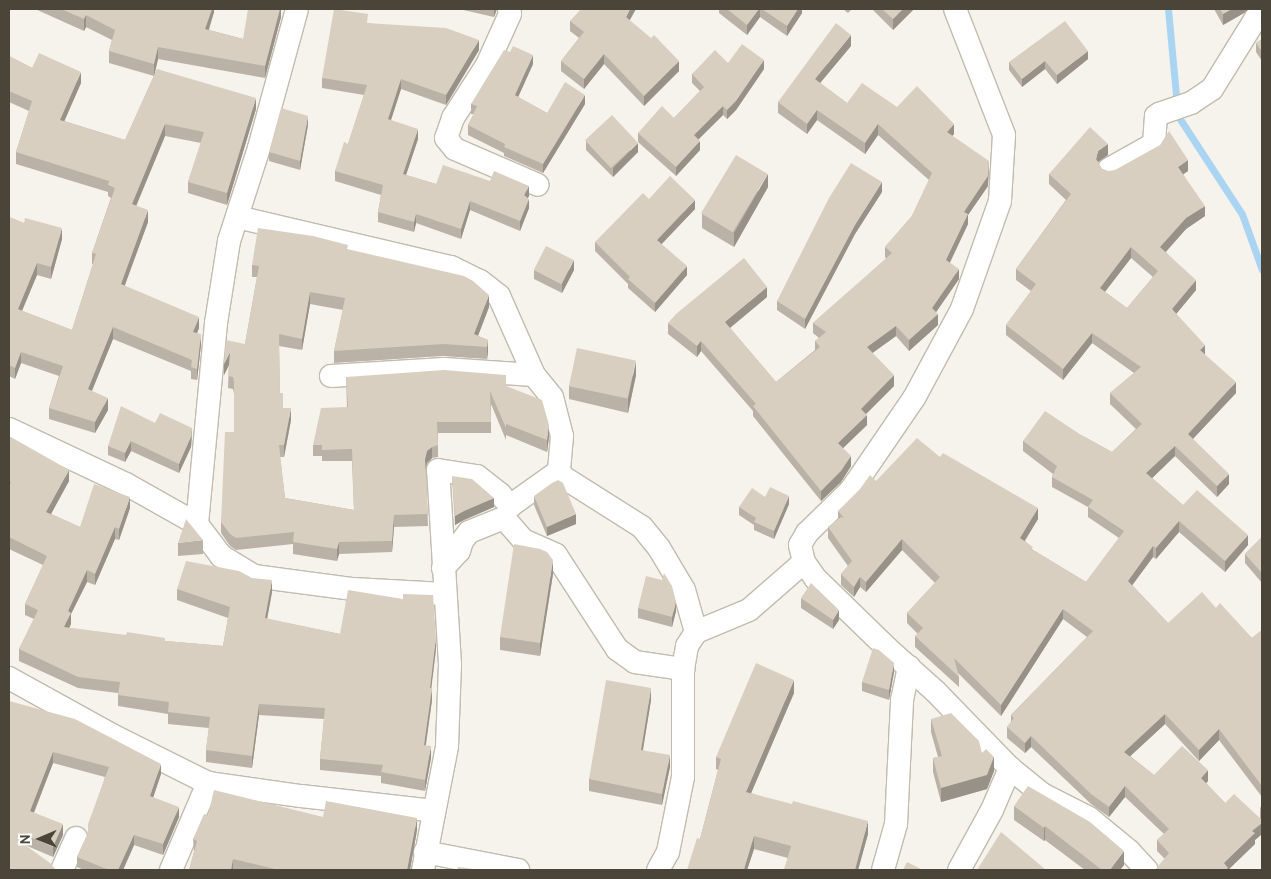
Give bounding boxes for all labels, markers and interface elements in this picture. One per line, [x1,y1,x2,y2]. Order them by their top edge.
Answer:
north arrow [15,814,65,864]
text: N [16,834,34,844]

